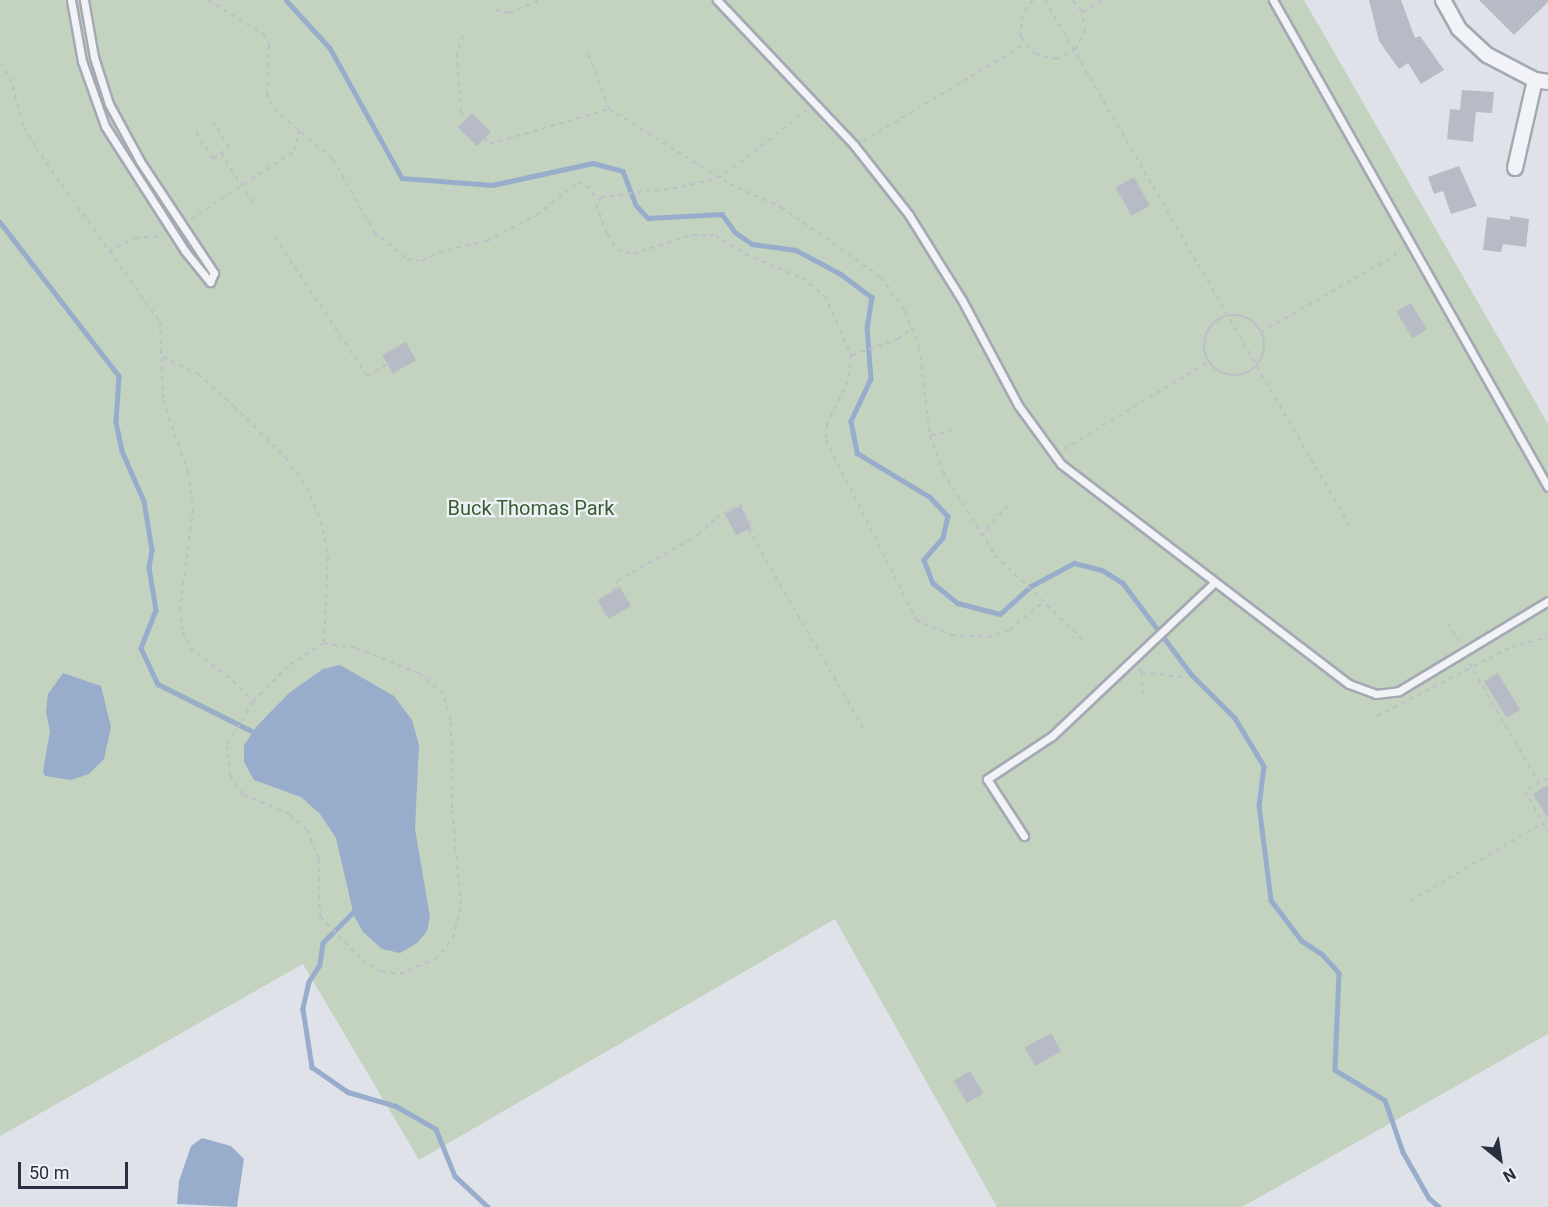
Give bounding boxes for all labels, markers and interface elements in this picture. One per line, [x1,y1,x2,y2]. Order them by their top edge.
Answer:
park label: Buck Thomas Park [447,496,615,520]
north arrow [1470,1129,1530,1189]
scale bar [21,1150,130,1188]
text: 50 m [29,1162,69,1183]
text: N [1500,1164,1519,1186]

